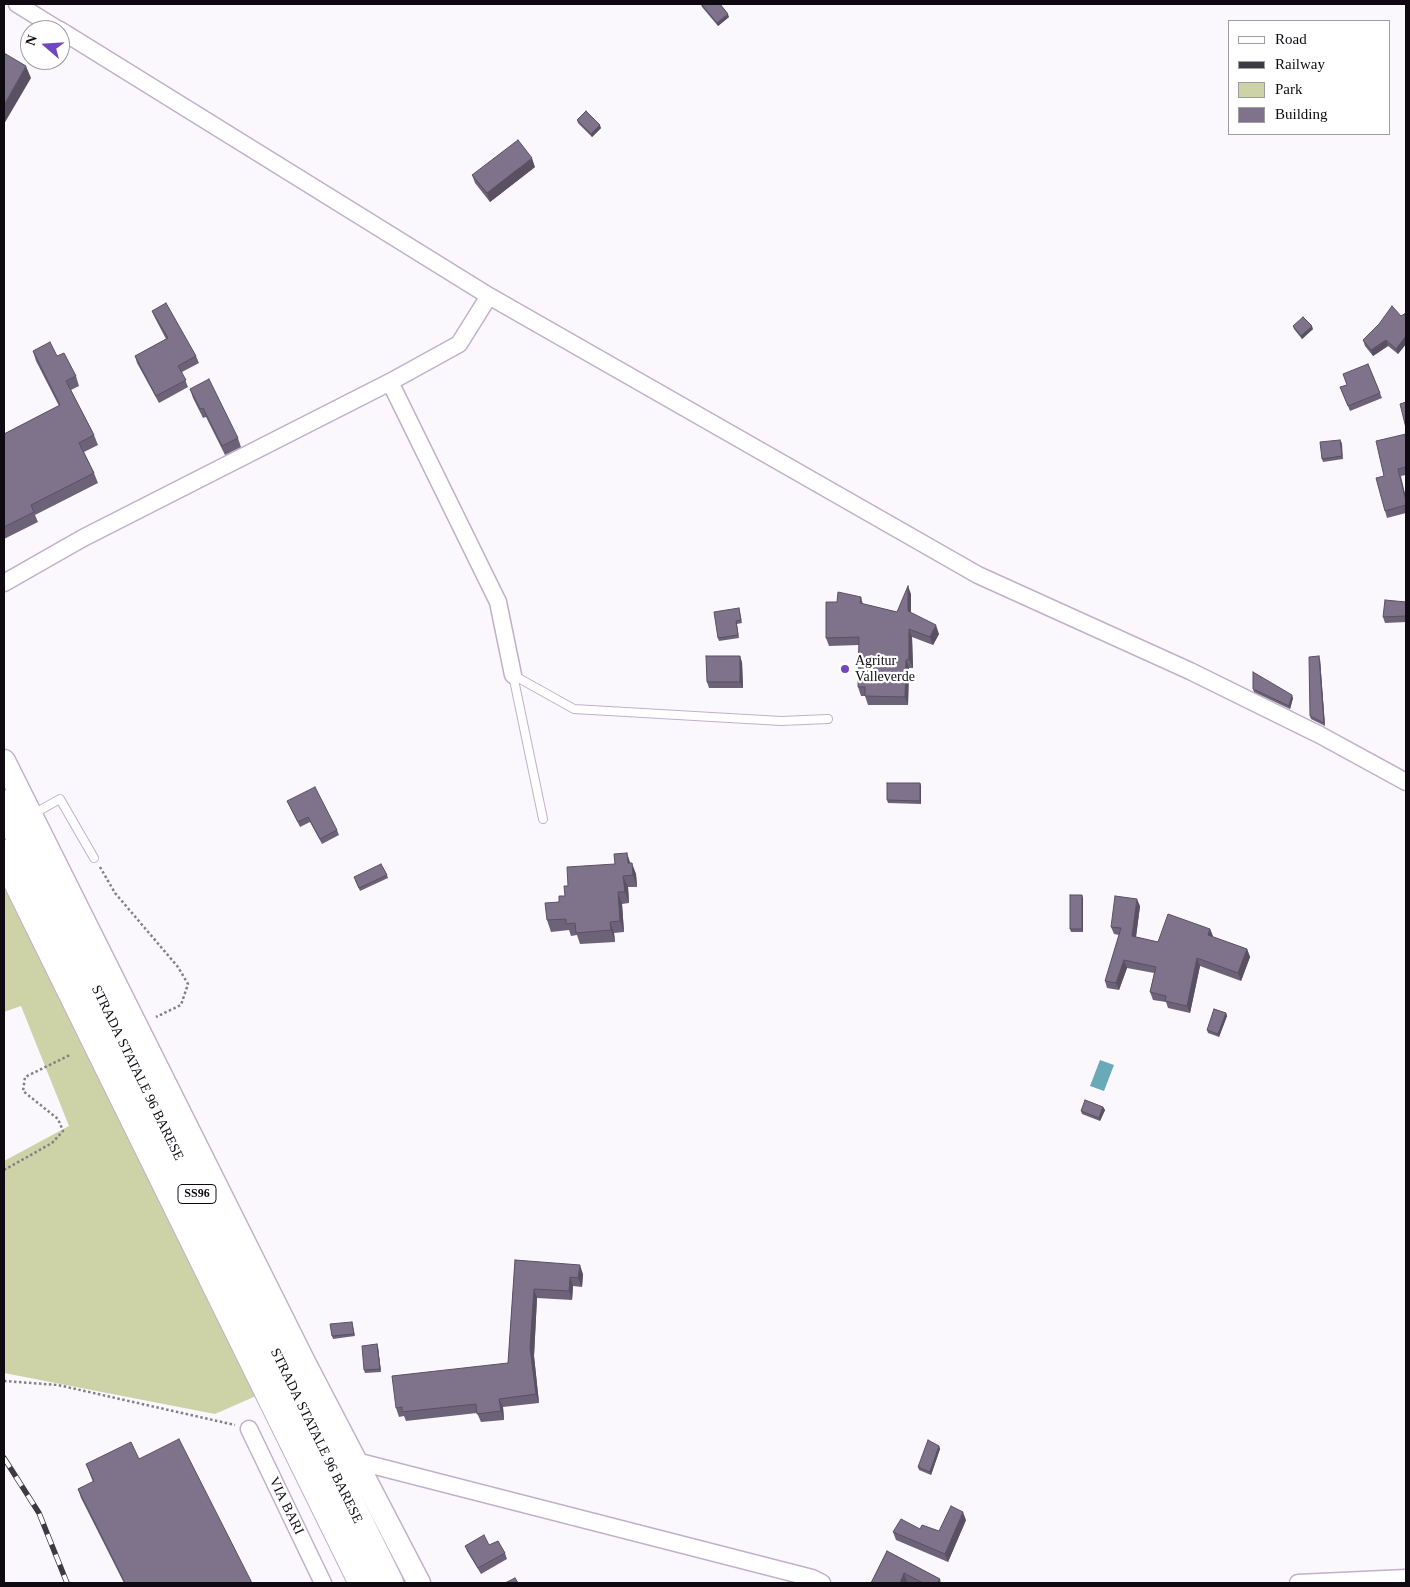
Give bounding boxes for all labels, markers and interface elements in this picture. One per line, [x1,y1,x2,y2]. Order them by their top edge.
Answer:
north arrow [20,20,70,70]
legend [1228,20,1390,135]
text: Road [1275,31,1307,47]
text: N [23,33,40,48]
text: Railway [1275,56,1325,72]
text: Park [1275,81,1303,97]
text: Building [1275,106,1328,122]
place label: Agritur Valleverde [855,653,915,686]
marker: Agritur Valleverde [839,663,851,675]
street label: STRADA STATALE 96 BARESE [87,983,187,1163]
road number: SS96 [178,1184,216,1204]
street label: STRADA STATALE 96 BARESE [266,1346,366,1526]
street label: VIA BARI [265,1475,307,1537]

